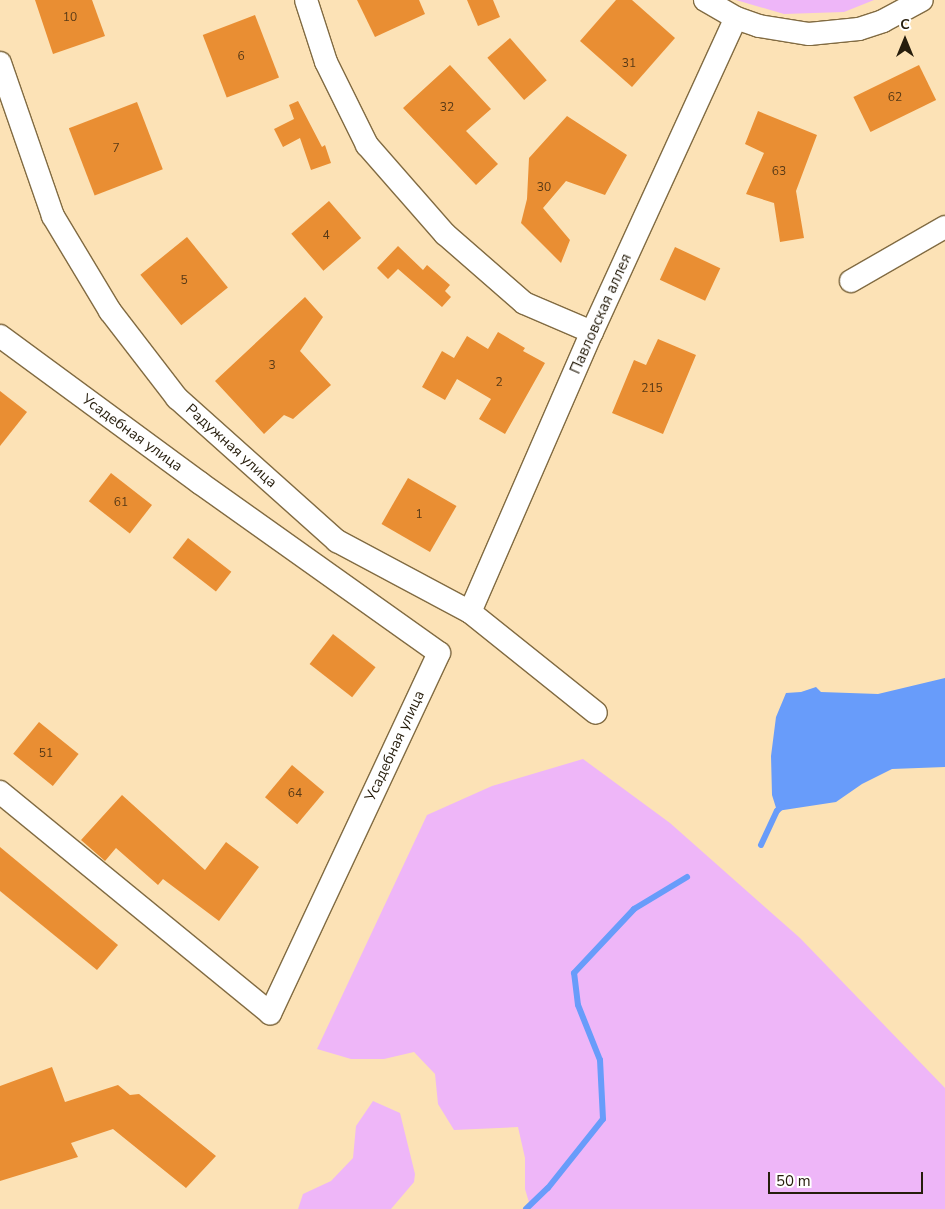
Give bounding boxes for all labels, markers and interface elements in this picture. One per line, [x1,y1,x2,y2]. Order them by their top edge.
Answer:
house number: 10 [63,11,77,25]
north arrow [880,15,930,65]
text: С [900,15,910,34]
house number: 6 [237,50,245,64]
house number: 31 [622,57,636,71]
house number: 62 [888,91,902,105]
house number: 32 [440,101,454,115]
house number: 7 [112,142,120,156]
house number: 63 [772,165,786,179]
house number: 30 [537,181,551,195]
house number: 4 [322,229,330,243]
street label: Павловская аллея [566,251,636,377]
house number: 5 [180,274,188,288]
house number: 3 [268,359,276,373]
house number: 2 [495,376,503,390]
house number: 215 [641,382,663,396]
street label: Усадебная улица [78,390,186,476]
street label: Радужная улица [182,400,280,492]
house number: 61 [114,496,128,510]
house number: 1 [415,508,423,522]
street label: Усадебная улица [361,688,429,804]
house number: 51 [39,747,53,761]
house number: 64 [288,787,302,801]
scale bar [770,1162,925,1194]
text: 50 m [776,1171,811,1191]

